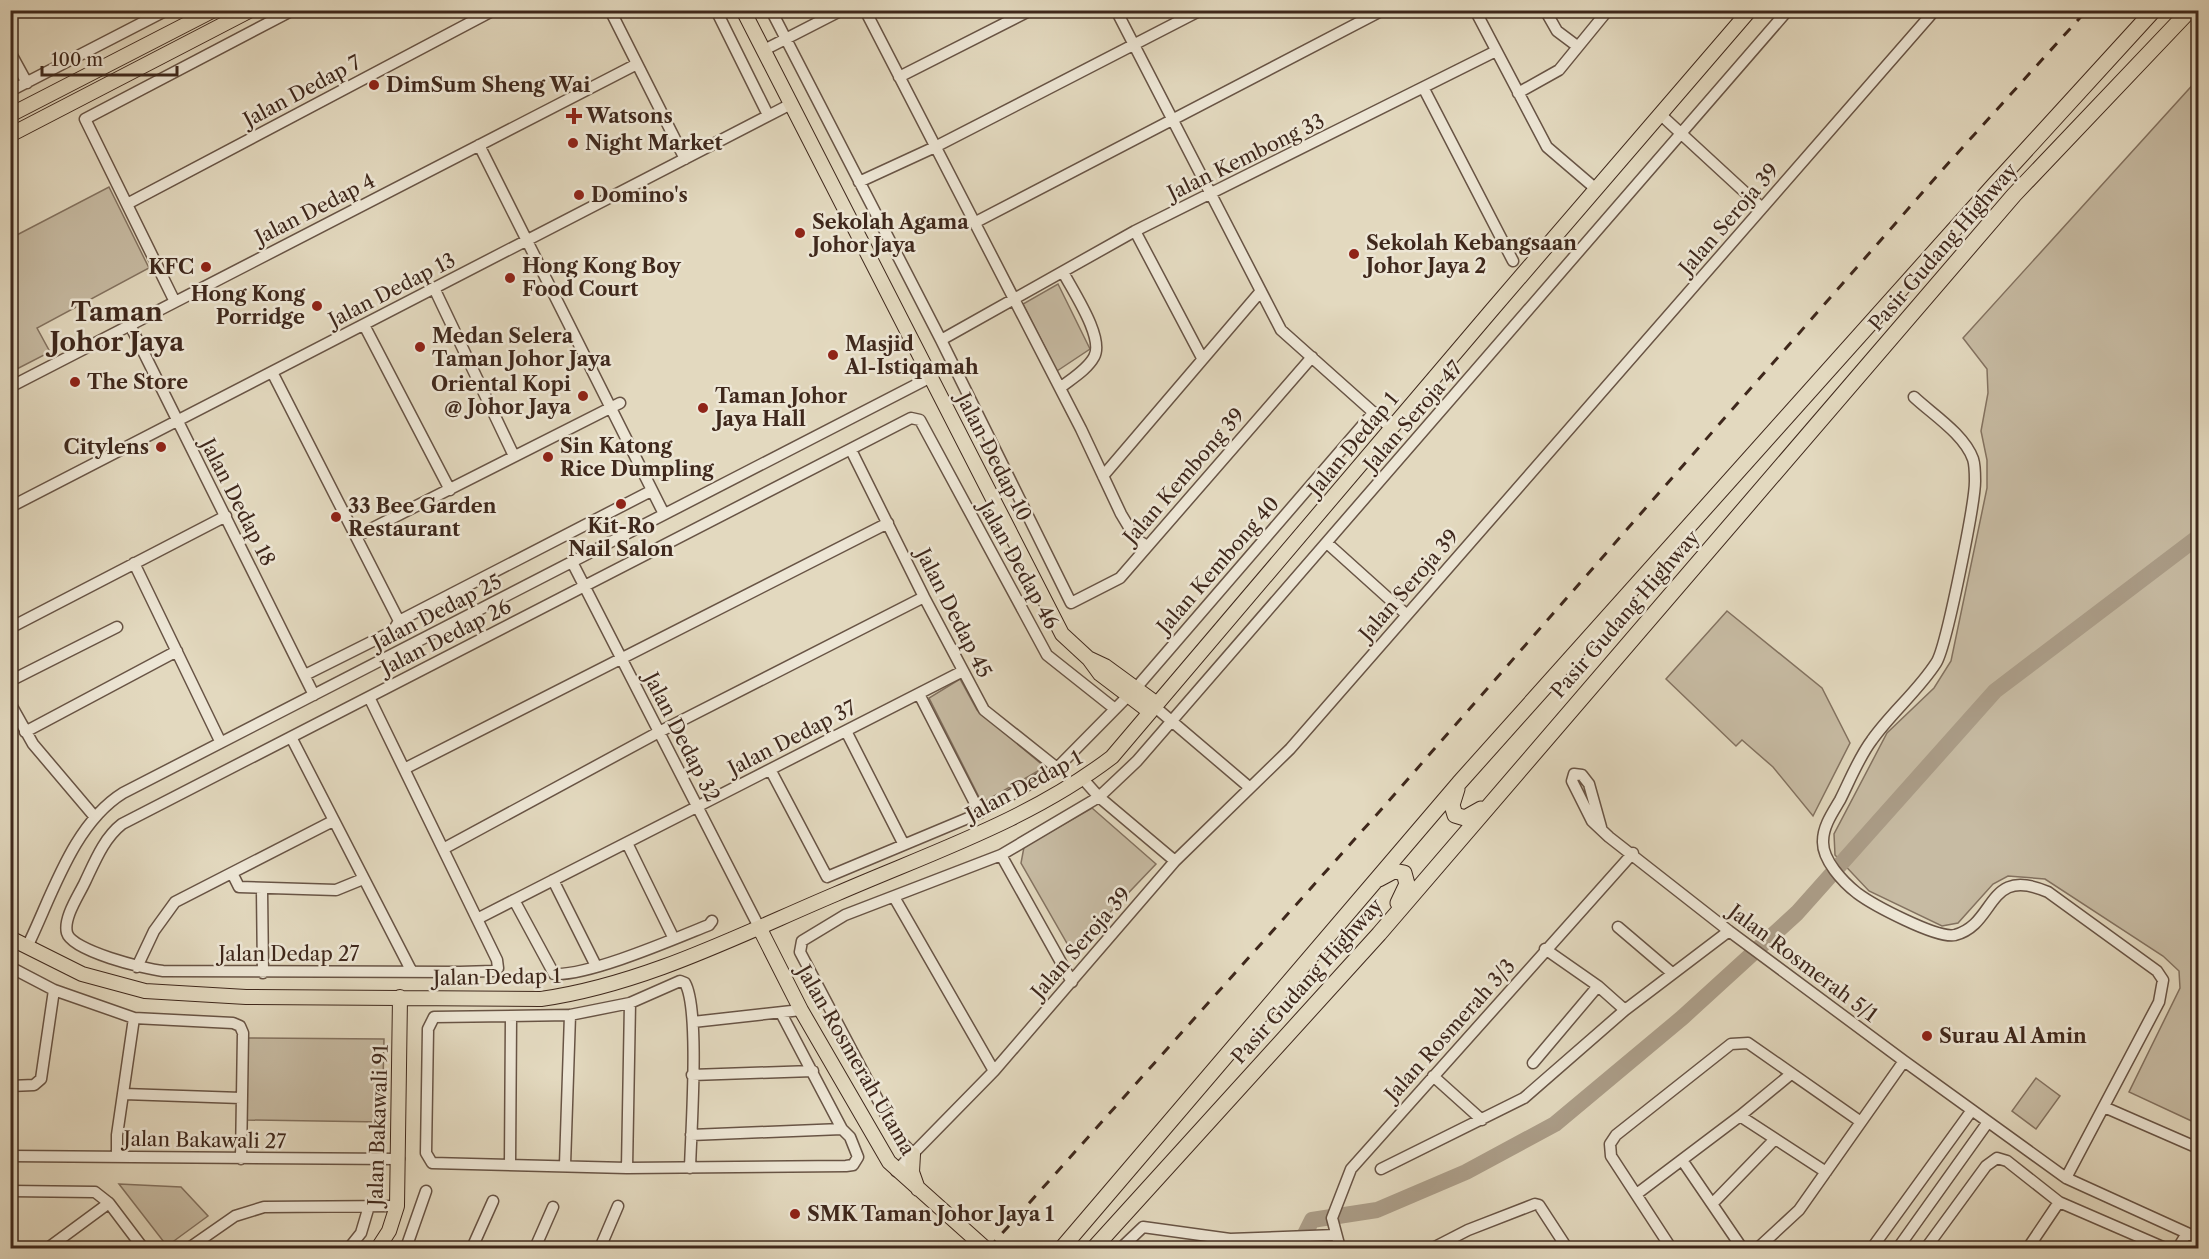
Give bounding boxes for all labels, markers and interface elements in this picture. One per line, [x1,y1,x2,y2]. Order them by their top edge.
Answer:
scale bar [42,39,177,77]
text: 100 m [51,49,103,71]
street label: Jalan Dedap 7 [237,50,365,133]
place label: DimSum Sheng Wai [386,73,590,97]
marker: DimSum Sheng Wai [367,78,381,92]
place label: Watsons [585,104,673,128]
marker: Watsons [567,109,581,123]
street label: Jalan Kembong 33 [1161,109,1328,207]
place label: Night Market [585,131,723,155]
marker: Night Market [566,136,580,150]
street label: Pasir Gudang Highway [1864,158,2023,336]
street label: Jalan Seroja 39 [1672,159,1784,282]
street label: Jalan Dedap 4 [248,169,379,251]
place label: Domino's [591,183,688,207]
marker: Domino's [572,188,586,202]
place label: Sekolah Agama Johor Jaya [808,210,969,257]
marker: Sekolah Agama Johor Jaya [793,226,807,240]
place label: Sekolah Kebangsaan Johor Jaya 2 [1362,231,1577,278]
marker: Sekolah Kebangsaan Johor Jaya 2 [1347,247,1361,261]
street label: Jalan Dedap 13 [322,248,459,334]
place label: Hong Kong Boy Food Court [522,254,681,301]
place label: KFC [148,255,194,279]
marker: KFC [199,260,213,274]
marker: Hong Kong Boy Food Court [503,271,517,285]
place label: Hong Kong Porridge [191,282,305,329]
district label: Taman Johor Jaya [46,296,185,358]
marker: Hong Kong Porridge [310,299,324,313]
place label: Medan Selera Taman Johor Jaya [432,324,612,371]
place label: Masjid Al-Istiqamah [844,332,979,379]
marker: Medan Selera Taman Johor Jaya [413,340,427,354]
marker: Masjid Al-Istiqamah [826,348,840,362]
street label: Jalan Seroja 47 [1357,356,1467,478]
place label: The Store [87,370,188,394]
place label: Oriental Kopi @ Johor Jaya [431,372,571,419]
marker: The Store [68,375,82,389]
place label: Taman Johor Jaya Hall [711,384,847,431]
street label: Jalan Dedap 10 [950,386,1037,525]
street label: Jalan Dedap 1 [1301,387,1404,503]
marker: Oriental Kopi @ Johor Jaya [576,389,590,403]
marker: Taman Johor Jaya Hall [696,401,710,415]
street label: Jalan Kembong 39 [1117,403,1249,551]
street label: Jalan Dedap 18 [194,432,280,570]
place label: Sin Katong Rice Dumpling [560,434,714,481]
place label: Citylens [64,435,149,459]
marker: Citylens [154,440,168,454]
marker: Sin Katong Rice Dumpling [541,450,555,464]
street label: Jalan Kembong 40 [1150,492,1284,641]
place label: 33 Bee Garden Restaurant [348,494,497,541]
street label: Jalan Dedap 46 [972,494,1064,633]
marker: Kit-Ro Nail Salon [614,497,628,511]
marker: 33 Bee Garden Restaurant [329,510,343,524]
place label: Kit-Ro Nail Salon [568,514,674,561]
street label: Jalan Seroja 39 [1352,525,1464,648]
street label: Pasir Gudang Highway [1546,525,1705,703]
street label: Jalan Dedap 45 [910,542,997,682]
street label: Jalan Dedap 25 [366,569,506,656]
street label: Jalan Dedap 26 [374,594,515,681]
street label: Jalan Dedap 32 [638,666,725,806]
street label: Jalan Dedap 37 [721,695,860,782]
street label: Jalan Dedap 1 [959,745,1087,828]
street label: Jalan Seroja 39 [1024,883,1136,1006]
street label: Pasir Gudang Highway [1226,893,1388,1069]
street label: Jalan Rosmerah 5/1 [1722,897,1883,1027]
street label: Jalan Dedap 27 [216,942,360,966]
street label: Jalan Rosmerah 3/3 [1378,954,1520,1108]
street label: Jalan Rosmerah Utama [790,958,920,1160]
street label: Jalan Dedap 1 [430,964,562,990]
place label: Surau Al Amin [1939,1024,2087,1048]
marker: Surau Al Amin [1920,1029,1934,1043]
street label: Jalan Bakawali 91 [363,1043,393,1209]
street label: Jalan Bakawali 27 [120,1127,287,1153]
place label: SMK Taman Johor Jaya 1 [807,1202,1054,1226]
marker: SMK Taman Johor Jaya 1 [788,1207,802,1221]

